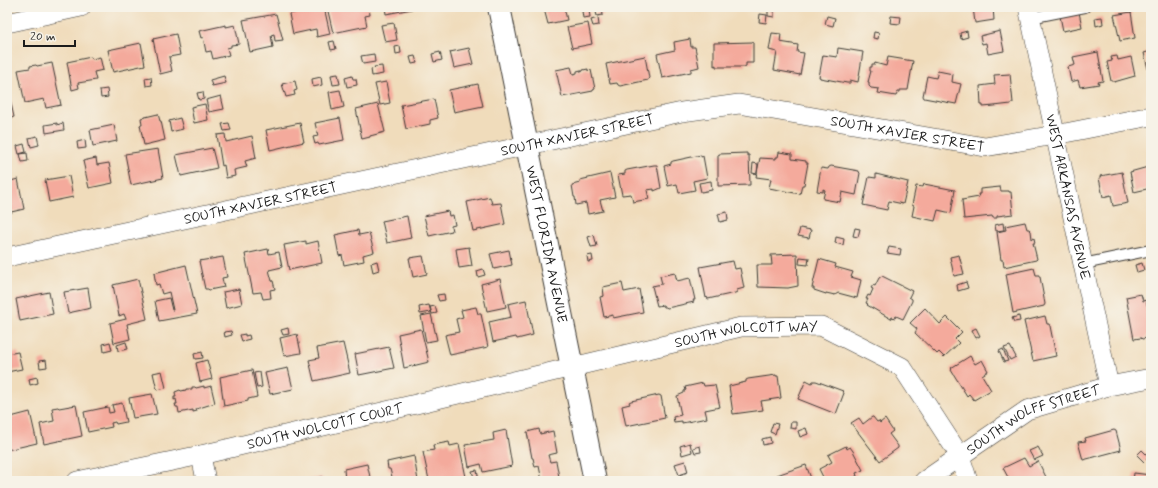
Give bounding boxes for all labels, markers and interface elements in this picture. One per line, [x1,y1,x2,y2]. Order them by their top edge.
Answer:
scale bar [24,22,75,48]
text: 20 m [30,29,56,45]
street label: SOUTH XAVIER STREET [499,110,655,161]
street label: SOUTH XAVIER STREET [829,112,986,157]
street label: WEST ARKANSAS AVENUE [1041,112,1094,281]
street label: WEST FLORIDA AVENUE [521,164,571,324]
street label: SOUTH XAVIER STREET [182,178,339,229]
street label: SOUTH WOLCOTT WAY [673,318,818,352]
street label: SOUTH WOLFF STREET [963,381,1103,459]
street label: SOUTH WOLCOTT COURT [245,399,405,454]

